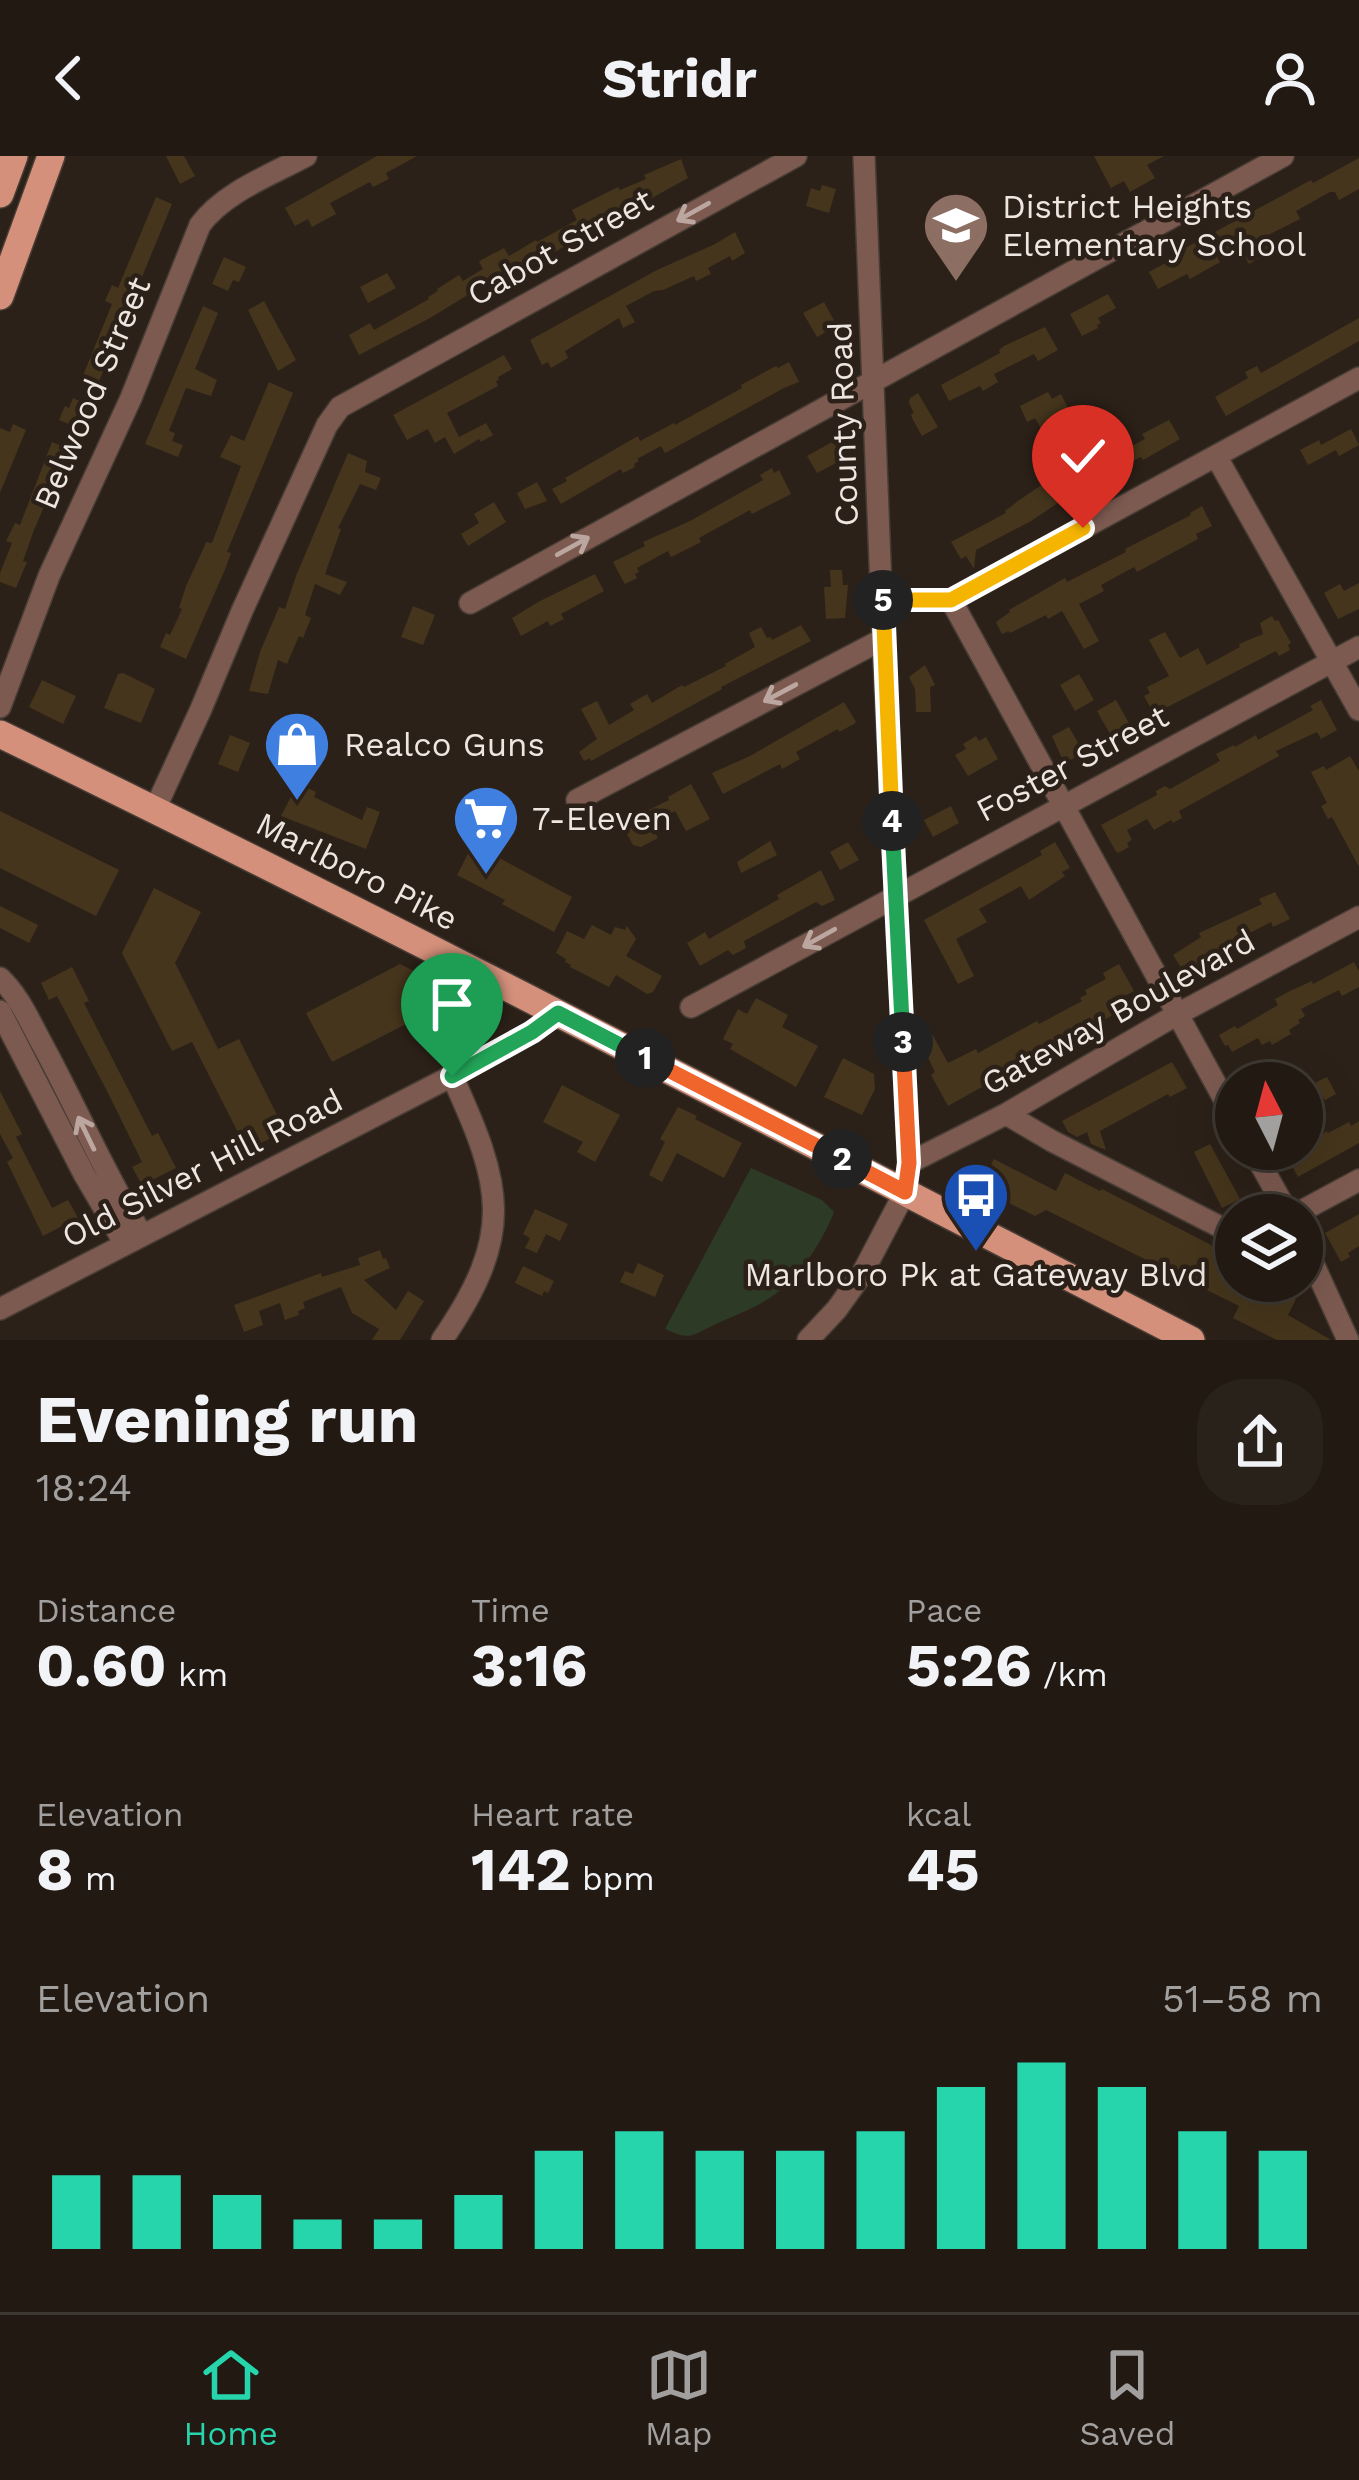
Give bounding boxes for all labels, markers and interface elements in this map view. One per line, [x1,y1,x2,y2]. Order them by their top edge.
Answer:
icon: back [36,45,102,111]
icon: person [1257,45,1323,111]
text: Stridr [602,47,757,110]
street label: Cabot Street [460,180,660,314]
place label: District Heights Elementary School [1002,187,1306,264]
school or university icon: District Heights Elementary School [921,190,991,284]
one-way arrow [677,201,712,224]
street label: Belwood Street [26,271,158,515]
street label: County Road [820,321,866,527]
pin [1032,405,1134,528]
icon: check [1050,423,1116,489]
one-way arrow [554,534,589,558]
pin: 5 [853,570,913,630]
text: 5 [873,580,893,619]
one-way arrow [763,682,798,705]
street label: Foster Street [969,696,1175,830]
shop icon: Realco Guns [262,709,332,803]
place label: Realco Guns [344,725,545,764]
supermarket icon: 7-Eleven [451,783,521,877]
pin: 4 [862,791,922,851]
place label: 7-Eleven [532,799,672,838]
text: 4 [881,801,903,840]
street label: Marlboro Pike [250,804,464,938]
street label: Gateway Boulevard [975,921,1261,1103]
one-way arrow [802,927,837,950]
pin [401,953,503,1076]
icon: arrive [419,971,485,1037]
pin: 3 [873,1012,933,1072]
text: 3 [893,1022,913,1061]
pin: 1 [615,1028,675,1088]
text: 1 [638,1038,652,1077]
north arrow [1215,1062,1323,1170]
map controls [1215,1062,1323,1302]
street label: Old Silver Hill Road [55,1080,349,1256]
one-way arrow [74,1115,96,1151]
pin: 2 [812,1129,872,1189]
text: 2 [832,1139,852,1178]
bus stop icon: Marlboro Pk at Gateway Blvd [941,1160,1011,1254]
button: layers [1215,1194,1323,1302]
place label: Marlboro Pk at Gateway Blvd [745,1255,1207,1294]
button: share [1197,1379,1323,1505]
text: Evening run [36,1381,418,1458]
text: 18:24 [36,1465,132,1510]
text: Distance [36,1591,176,1630]
text: Time [471,1591,550,1630]
text: Pace [906,1591,982,1630]
text: 0.60 [36,1630,167,1701]
text: 3:16 [471,1630,588,1701]
text: 5:26 [906,1630,1032,1701]
text: km [167,1655,228,1694]
text: /km [1032,1655,1108,1694]
text: Elevation [36,1795,183,1834]
text: Heart rate [471,1795,634,1834]
text: kcal [906,1795,971,1834]
text: 8 [36,1834,74,1905]
text: 142 [471,1834,571,1905]
text: 45 [906,1834,980,1905]
text: m [74,1859,116,1898]
text: bpm [571,1859,655,1898]
text: Elevation [36,1976,210,2021]
text: 51–58 m [1162,1976,1323,2021]
tab: Home [184,2342,278,2453]
tab: Map [645,2342,712,2453]
tab: Saved [1080,2342,1175,2453]

